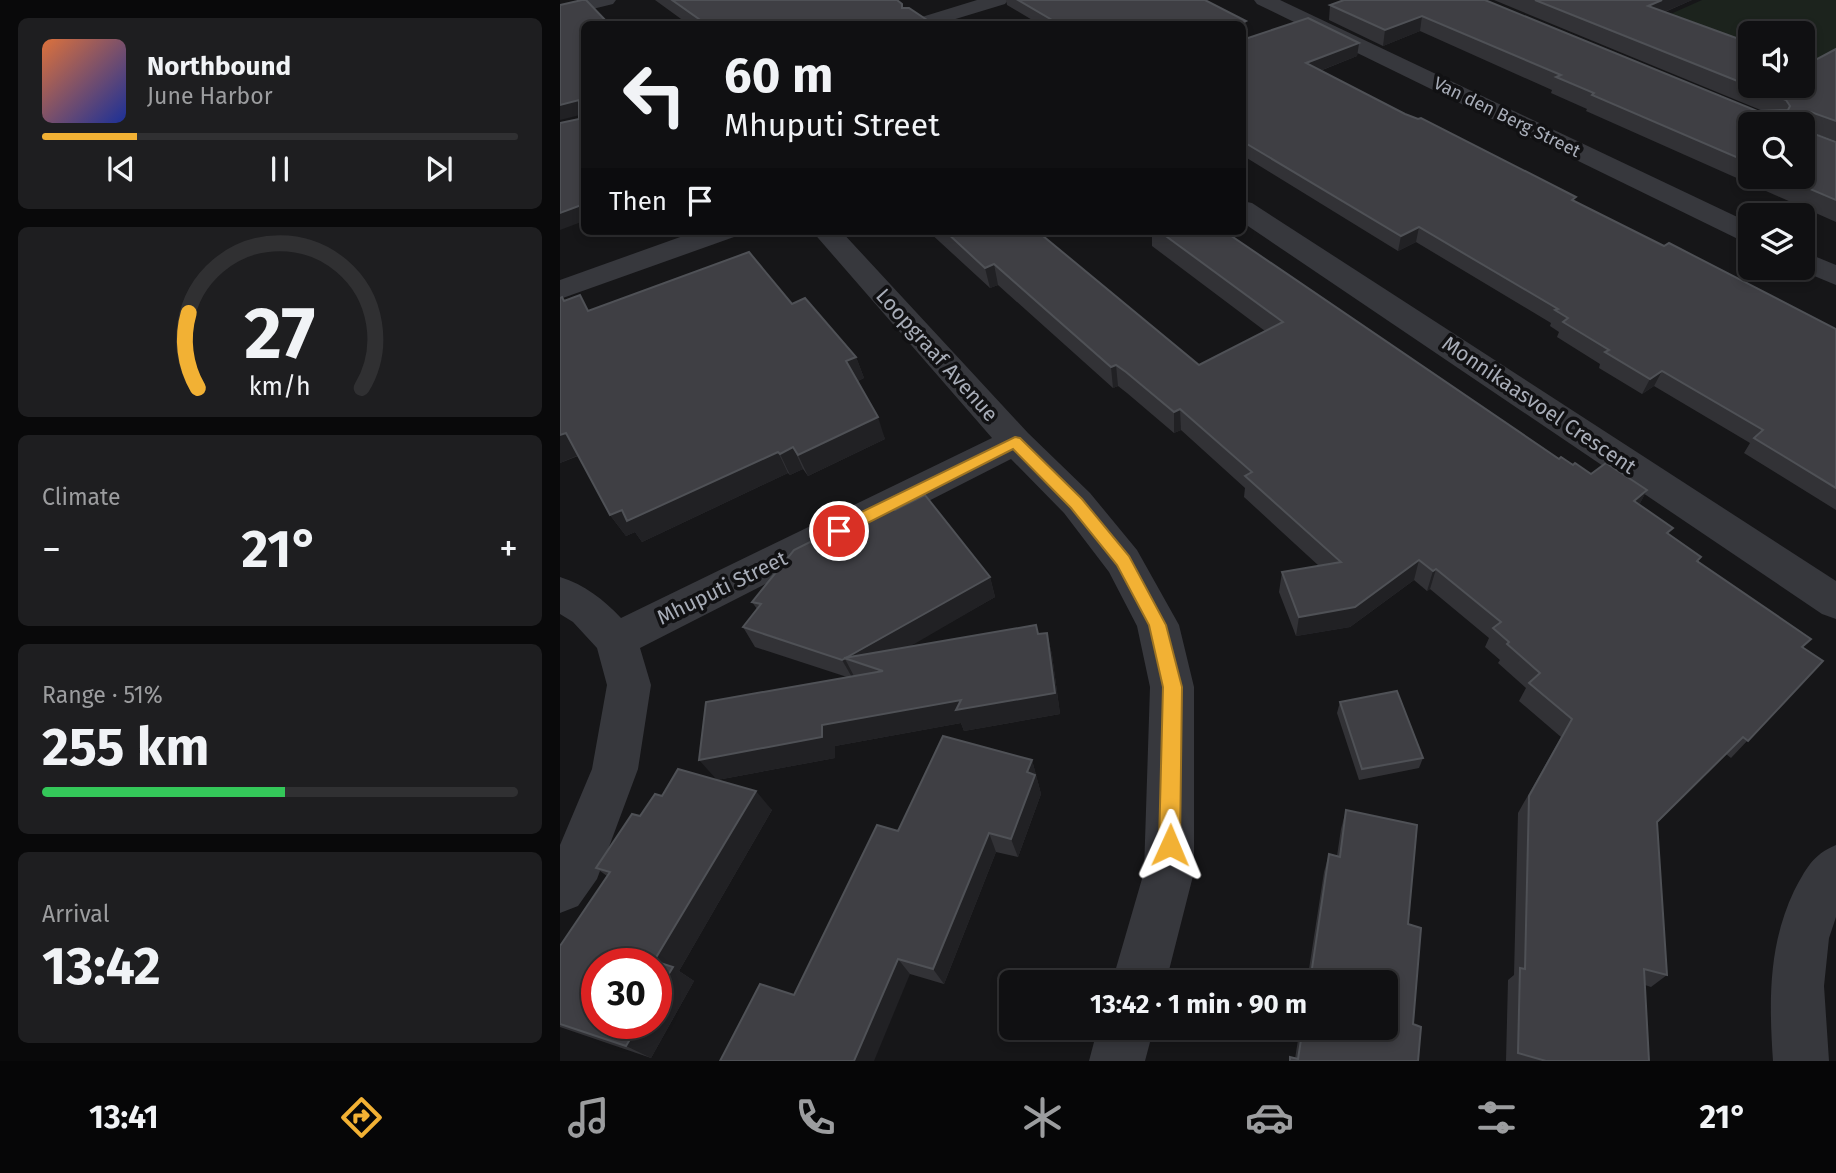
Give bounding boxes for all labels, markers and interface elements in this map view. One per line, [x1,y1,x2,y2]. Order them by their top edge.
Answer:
map controls [1738,21,1815,280]
button: sound [1738,21,1815,98]
text: 60 m [724,46,833,105]
icon: left [609,49,700,140]
text: Northbound [147,51,291,82]
street label: Van den Berg Street [1430,72,1584,162]
text: June Harbor [147,82,273,110]
text: Mhuputi Street [724,106,940,144]
button: search [1738,112,1815,189]
icon: previous [102,150,140,188]
icon: pause [261,150,299,188]
icon: next [420,150,458,188]
icon: arrive [681,182,719,220]
text: Then [609,186,667,217]
button: layers [1738,203,1815,280]
street label: Loopgraaf Avenue [870,283,1004,427]
text: 27 [245,290,315,377]
street label: Monnikaasvoel Crescent [1437,330,1641,480]
text: km/h [249,372,311,402]
text: Climate [42,483,121,511]
pin [809,501,869,561]
icon: arrive [820,512,858,550]
text: 21° [242,518,319,581]
text: − [42,526,61,572]
text: + [499,526,518,572]
street label: Mhuputi Street [653,545,792,631]
text: Range · 51% [42,681,163,709]
text: 255 km [42,716,209,779]
position arrow [1133,808,1207,882]
text: Arrival [42,900,109,928]
text: 13:42 [42,935,161,998]
speed limit sign: 30 [581,948,672,1039]
text: 13:42 · 1 min · 90 m [1090,989,1307,1020]
icon: directions [337,1093,386,1142]
icon: music [564,1093,613,1142]
icon: phone [791,1093,840,1142]
icon: climate [1018,1093,1067,1142]
icon: car [1245,1093,1294,1142]
icon: filters [1472,1093,1521,1142]
text: 13:41 [89,1098,159,1136]
text: 21° [1699,1098,1747,1136]

